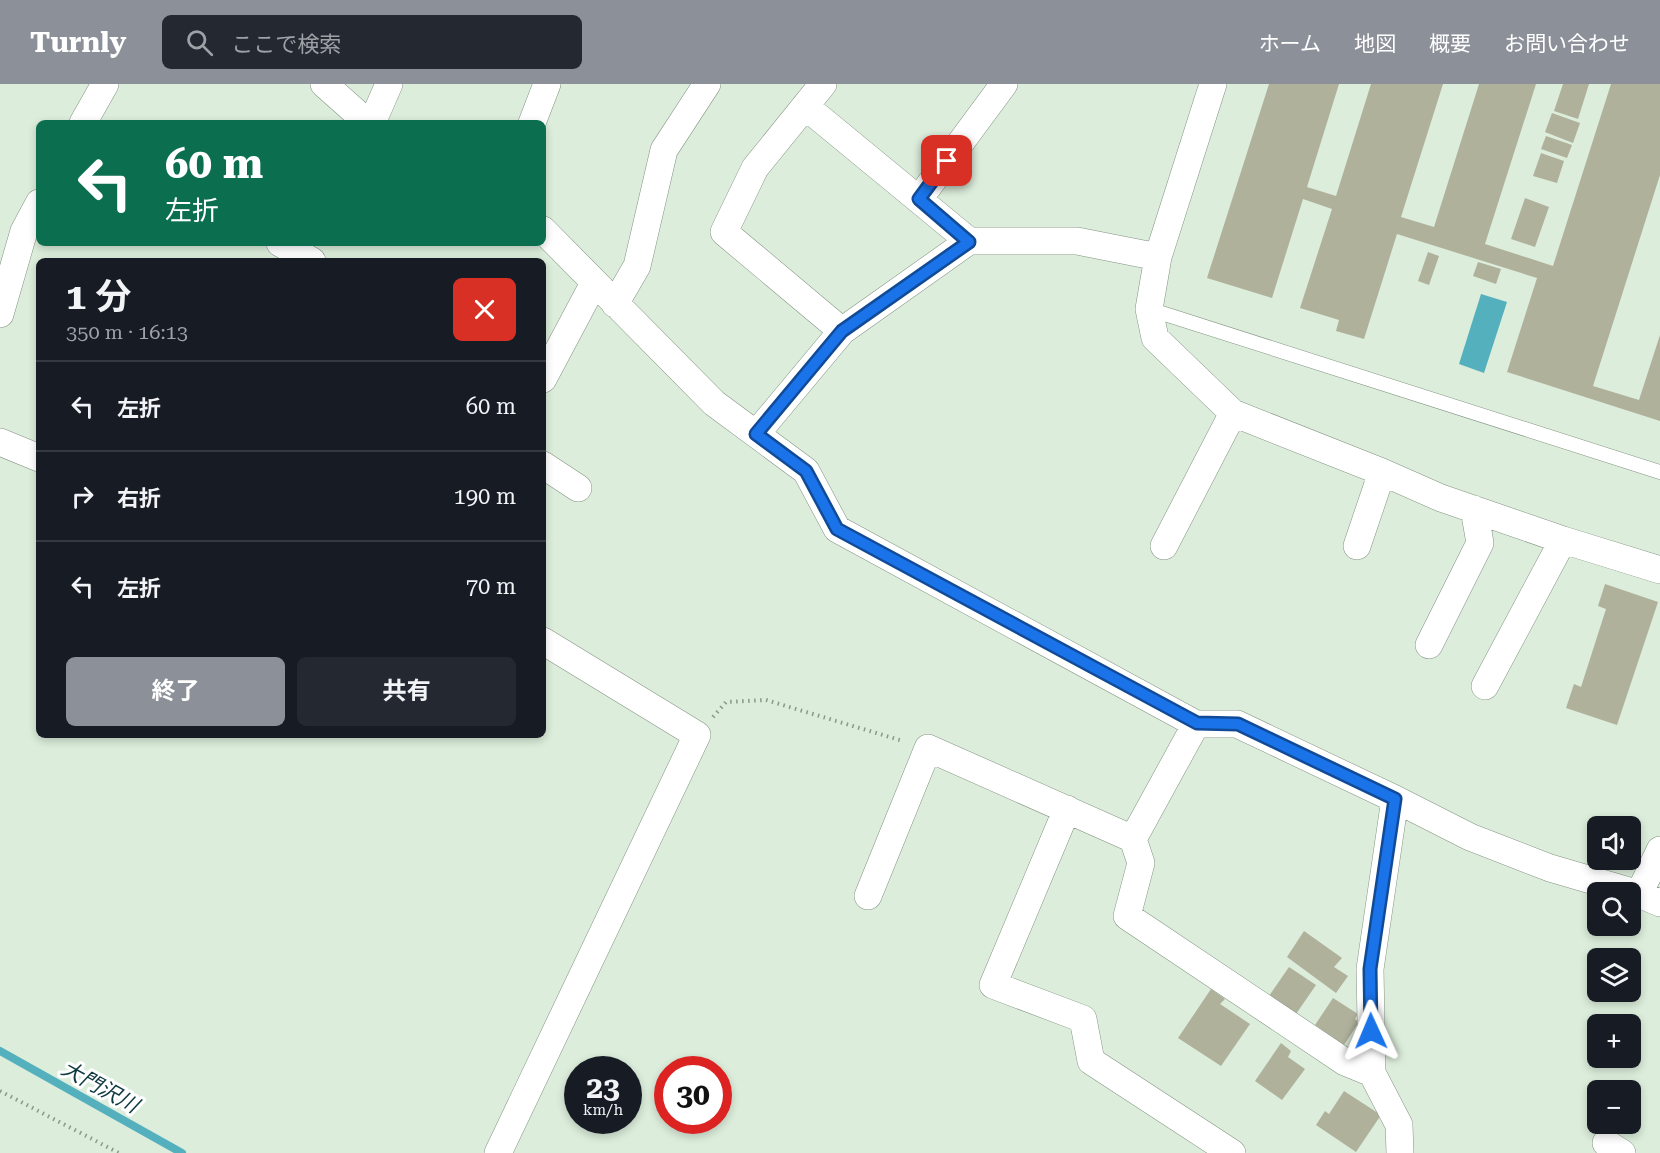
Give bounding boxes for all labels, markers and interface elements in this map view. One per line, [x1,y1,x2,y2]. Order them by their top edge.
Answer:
search box [162,15,582,69]
text: Turnly [30,26,126,59]
icon: search [183,26,216,59]
text: ここで検索 [231,32,341,57]
text: ホーム [1259,32,1321,56]
text: 地図 [1354,32,1396,56]
text: 概要 [1429,32,1471,56]
text: お問い合わせ [1504,32,1630,56]
pin [921,135,972,186]
text: 60 m [165,139,263,188]
icon: left [66,144,144,222]
icon: arrive [930,144,963,177]
text: 左折 [165,195,219,227]
text: 1 分 [66,276,131,318]
button: close [453,278,516,341]
text: 350 m · 16:13 [66,320,188,344]
icon: left [66,390,99,423]
text: 60 m [466,394,516,419]
text: 左折 [117,396,161,421]
icon: right [66,480,99,513]
text: 190 m [453,484,516,509]
text: 右折 [117,486,161,511]
icon: left [66,570,99,603]
text: 70 m [466,574,516,599]
text: 左折 [117,576,161,601]
button: 終了 [66,657,285,726]
button: 共有 [297,657,516,726]
map controls [1587,816,1641,1134]
button: sound [1587,816,1641,870]
button: search [1587,882,1641,936]
button: layers [1587,948,1641,1002]
position arrow [1339,999,1403,1063]
button: + [1587,1014,1641,1068]
water label: 大門沢川 [57,1056,144,1119]
speed limit sign: 30 [654,1056,732,1134]
text: 23 [586,1070,620,1105]
button: − [1587,1080,1641,1134]
text: km/h [583,1101,623,1119]

